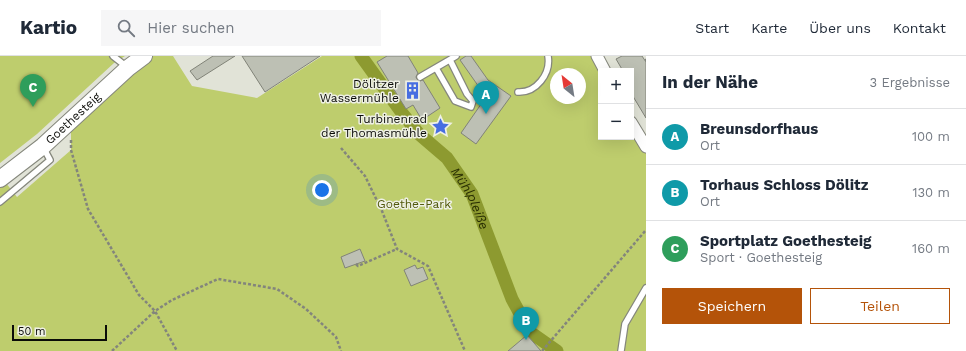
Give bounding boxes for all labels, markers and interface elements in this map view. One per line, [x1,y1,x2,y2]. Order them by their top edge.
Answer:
search box [101,10,381,46]
text: Kartio [20,16,77,39]
icon: search [115,17,137,39]
text: Hier suchen [147,19,235,37]
text: Start [695,20,729,36]
text: Karte [751,20,787,36]
text: Über uns [809,20,871,36]
text: Kontakt [893,20,946,36]
north arrow [550,68,586,104]
map controls [598,68,634,140]
button: + [598,68,634,104]
text: In der Nähe [662,72,758,92]
pin: C [20,74,46,107]
text: 3 Ergebnisse [869,75,950,90]
place label: Dölitzer Wassermühle [320,77,399,105]
building icon: Dölitzer Wassermühle [402,81,422,101]
pin: A [473,81,499,114]
street label: Goethesteig [43,89,104,147]
button: − [598,104,634,140]
place label: Turbinenrad der Thomasmühle [321,112,427,140]
place icon: Turbinenrad der Thomasmühle [430,116,450,136]
text: Breunsdorfhaus [700,120,818,138]
text: A [671,129,679,144]
text: 100 m [912,129,950,144]
text: Ort [700,138,720,153]
water label: Mühlpleiße [448,165,492,232]
text: Torhaus Schloss Dölitz [700,176,868,194]
your location [312,180,332,200]
text: B [671,185,679,200]
text: 130 m [912,185,950,200]
text: Ort [700,194,720,209]
park label: Goethe-Park [377,197,451,211]
text: Sportplatz Goethesteig [700,232,871,250]
text: C [671,241,679,256]
text: 160 m [912,241,950,256]
text: Sport · Goethesteig [700,250,822,265]
button: Speichern [662,288,802,324]
button: Teilen [810,288,950,324]
pin: B [513,307,539,340]
scale bar [12,323,107,342]
text: 50 m [18,325,45,338]

